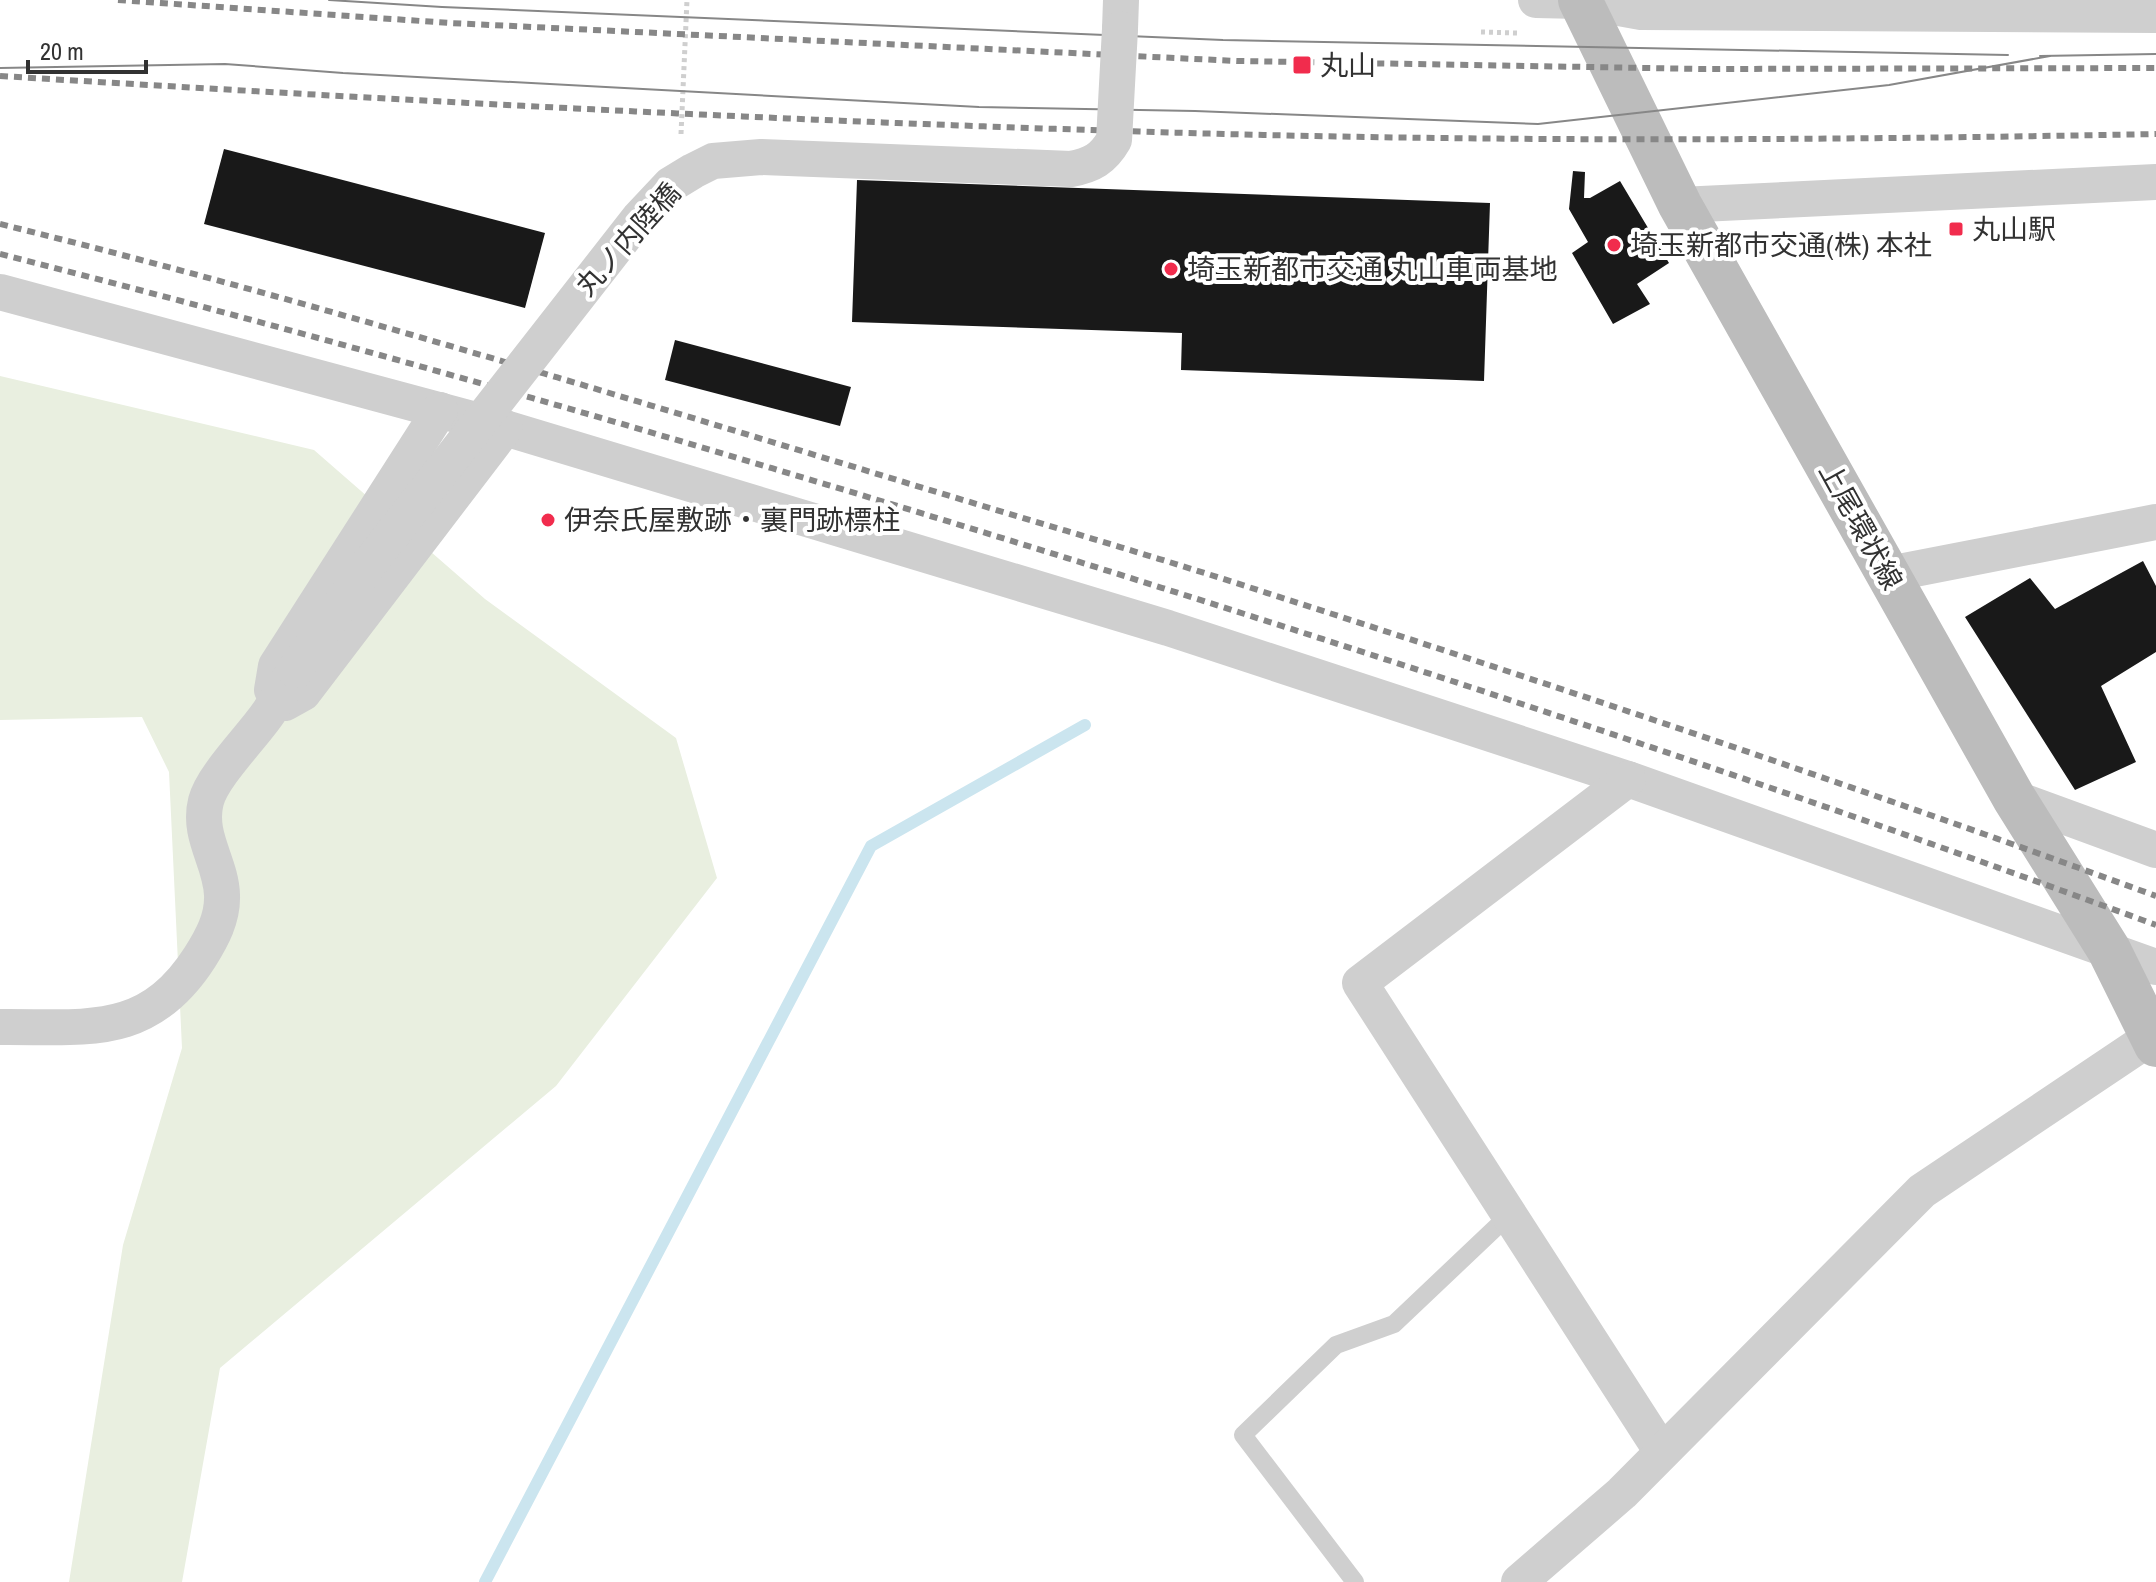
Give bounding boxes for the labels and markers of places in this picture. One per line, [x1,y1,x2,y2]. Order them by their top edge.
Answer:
place label: 丸山 [1320,46,1376,84]
marker: 丸山 [1291,54,1313,76]
place label: 丸山駅 [1972,210,2056,248]
marker: 丸山駅 [1947,220,1965,238]
place label: 埼玉新都市交通(株) 本社 [1630,226,1932,264]
marker: 埼玉新都市交通(株) 本社 [1605,236,1623,254]
place label: 埼玉新都市交通 丸山車両基地 [1187,250,1557,288]
marker: 埼玉新都市交通 丸山車両基地 [1162,260,1180,278]
place label: 伊奈氏屋敷跡・裏門跡標柱 [564,501,900,539]
marker: 伊奈氏屋敷跡・裏門跡標柱 [539,511,557,529]

